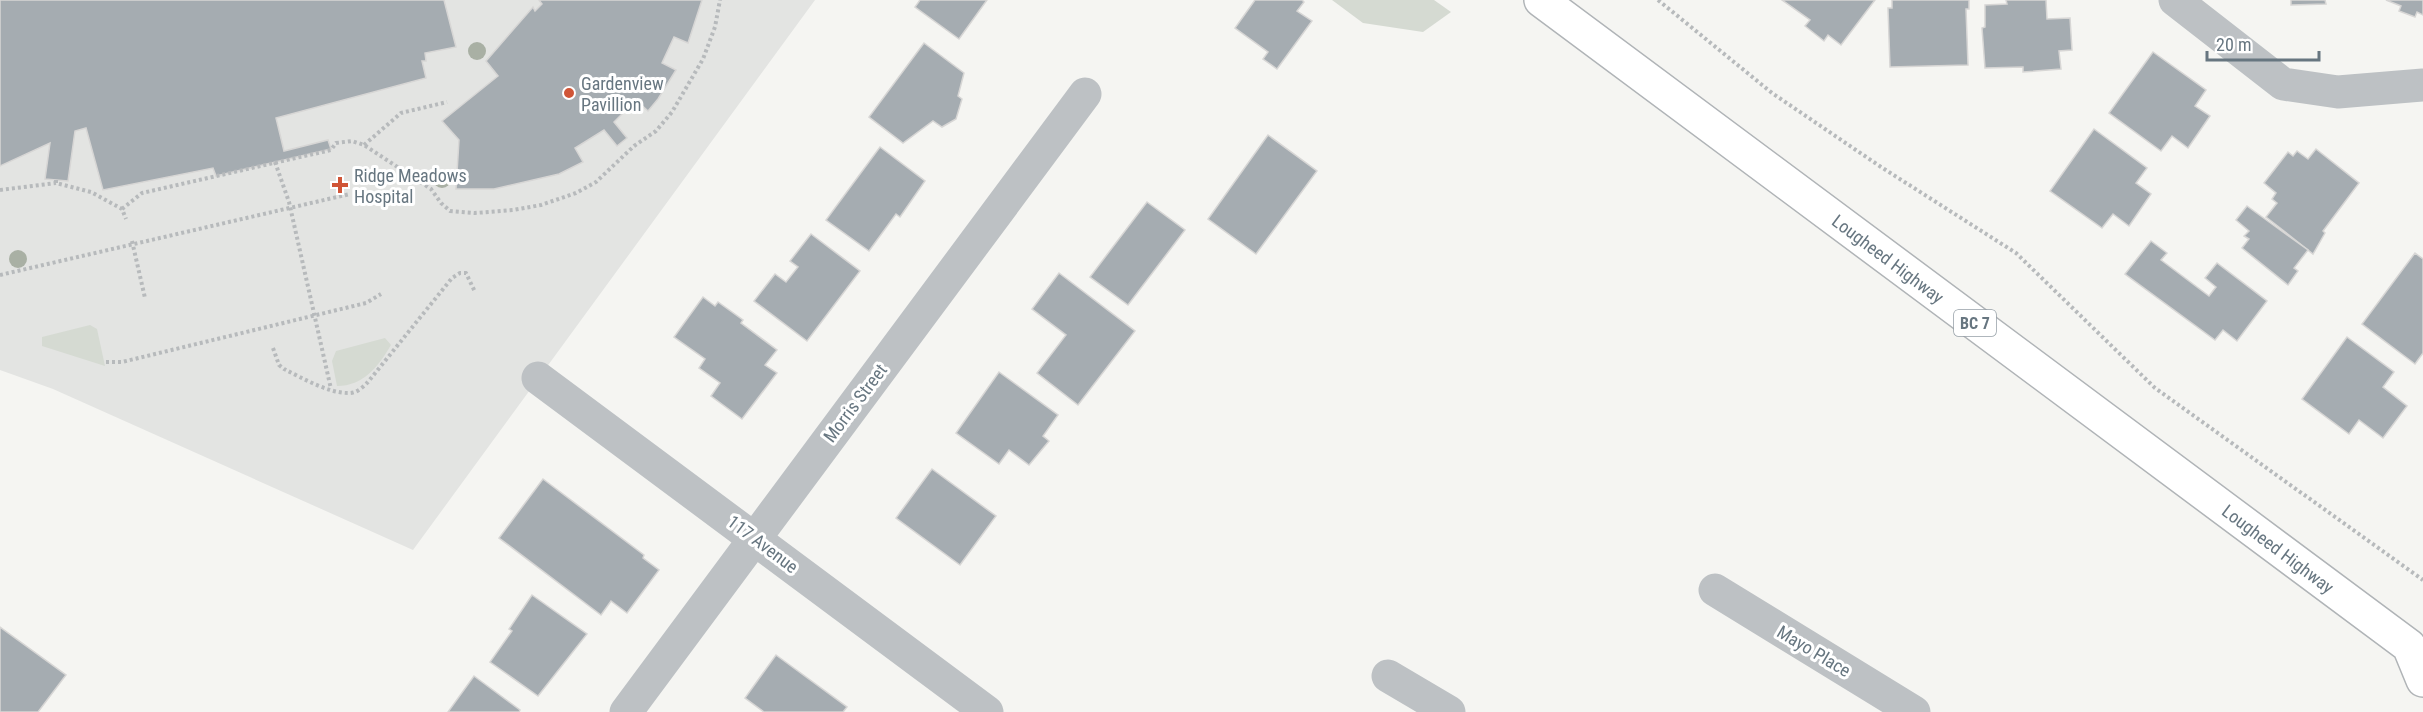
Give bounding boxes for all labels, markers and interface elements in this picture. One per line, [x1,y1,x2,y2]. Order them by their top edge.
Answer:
scale bar [2207,24,2320,62]
text: 20 m [2216,34,2251,55]
place label: Gardenview Pavillion [581,73,664,115]
marker: Gardenview Pavillion [562,86,576,100]
place label: Ridge Meadows Hospital [354,165,467,207]
marker: Ridge Meadows Hospital [331,176,349,194]
street label: Lougheed Highway [1828,210,1948,308]
road number: BC 7 [1954,310,1996,336]
street label: Morris Street [819,360,891,446]
street label: Lougheed Highway [2218,500,2338,598]
street label: 117 Avenue [724,511,802,577]
street label: Mayo Place [1773,621,1855,681]

